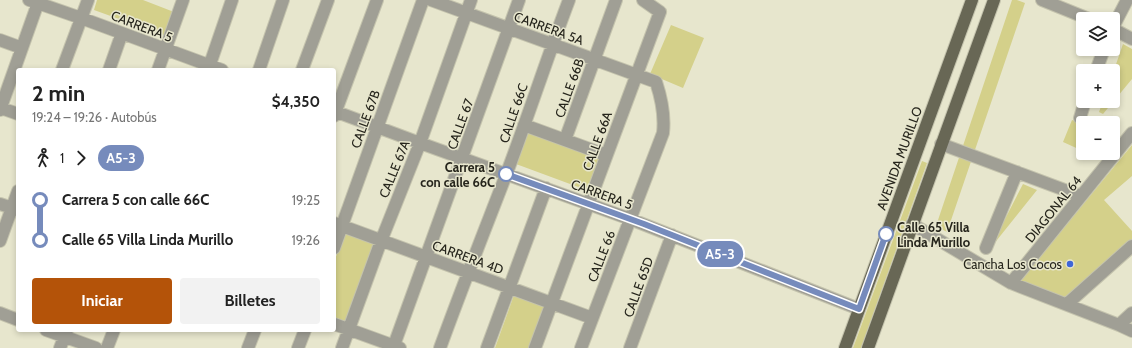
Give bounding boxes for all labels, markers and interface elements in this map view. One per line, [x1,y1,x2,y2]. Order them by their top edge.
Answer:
street label: CARRERA 5 [109,7,175,45]
street label: CARRERA 5A [512,8,586,48]
map controls [1076,12,1120,160]
button: layers [1076,12,1120,56]
street label: CALLE 66B [551,56,587,120]
button: + [1076,64,1120,108]
text: 2 min [32,80,85,107]
street label: CALLE 66C [495,81,531,145]
street label: CALLE 67B [347,87,383,150]
text: $4,350 [272,93,320,111]
street label: CALLE 67 [443,96,477,152]
street label: AVENIDA MURILLO [873,104,925,212]
text: 19:24 – 19:26 · Autobús [32,109,157,125]
street label: CALLE 66A [579,109,615,173]
button: − [1076,116,1120,160]
street label: CALLE 67A [375,138,413,200]
icon: walk [32,147,54,169]
icon: forward [70,147,92,169]
text: A5-3 [106,149,136,167]
text: 1 [60,150,64,166]
place label: Carrera 5 con calle 66C [420,159,495,190]
marker: Carrera 5 con calle 66C [498,166,514,182]
street label: DIAGONAL 64 [1021,172,1085,245]
street label: CARRERA 5 [569,175,635,213]
text: Carrera 5 con calle 66C [62,191,209,209]
text: 19:25 [292,192,320,208]
place label: Calle 65 Villa Linda Murillo [897,219,971,250]
marker: Calle 65 Villa Linda Murillo [878,226,894,242]
street label: CALLE 66 [584,228,618,284]
text: Calle 65 Villa Linda Murillo [62,231,233,249]
text: 19:26 [291,232,320,248]
street label: CARRERA 4D [430,237,506,277]
line badge: A5-3 [692,241,748,267]
text: A5-3 [705,245,735,263]
street label: CALLE 65D [620,255,656,319]
place label: Cancha Los Cocos [963,256,1063,272]
marker: Cancha Los Cocos [1065,259,1075,269]
button: Iniciar [32,278,172,324]
button: Billetes [180,278,320,324]

